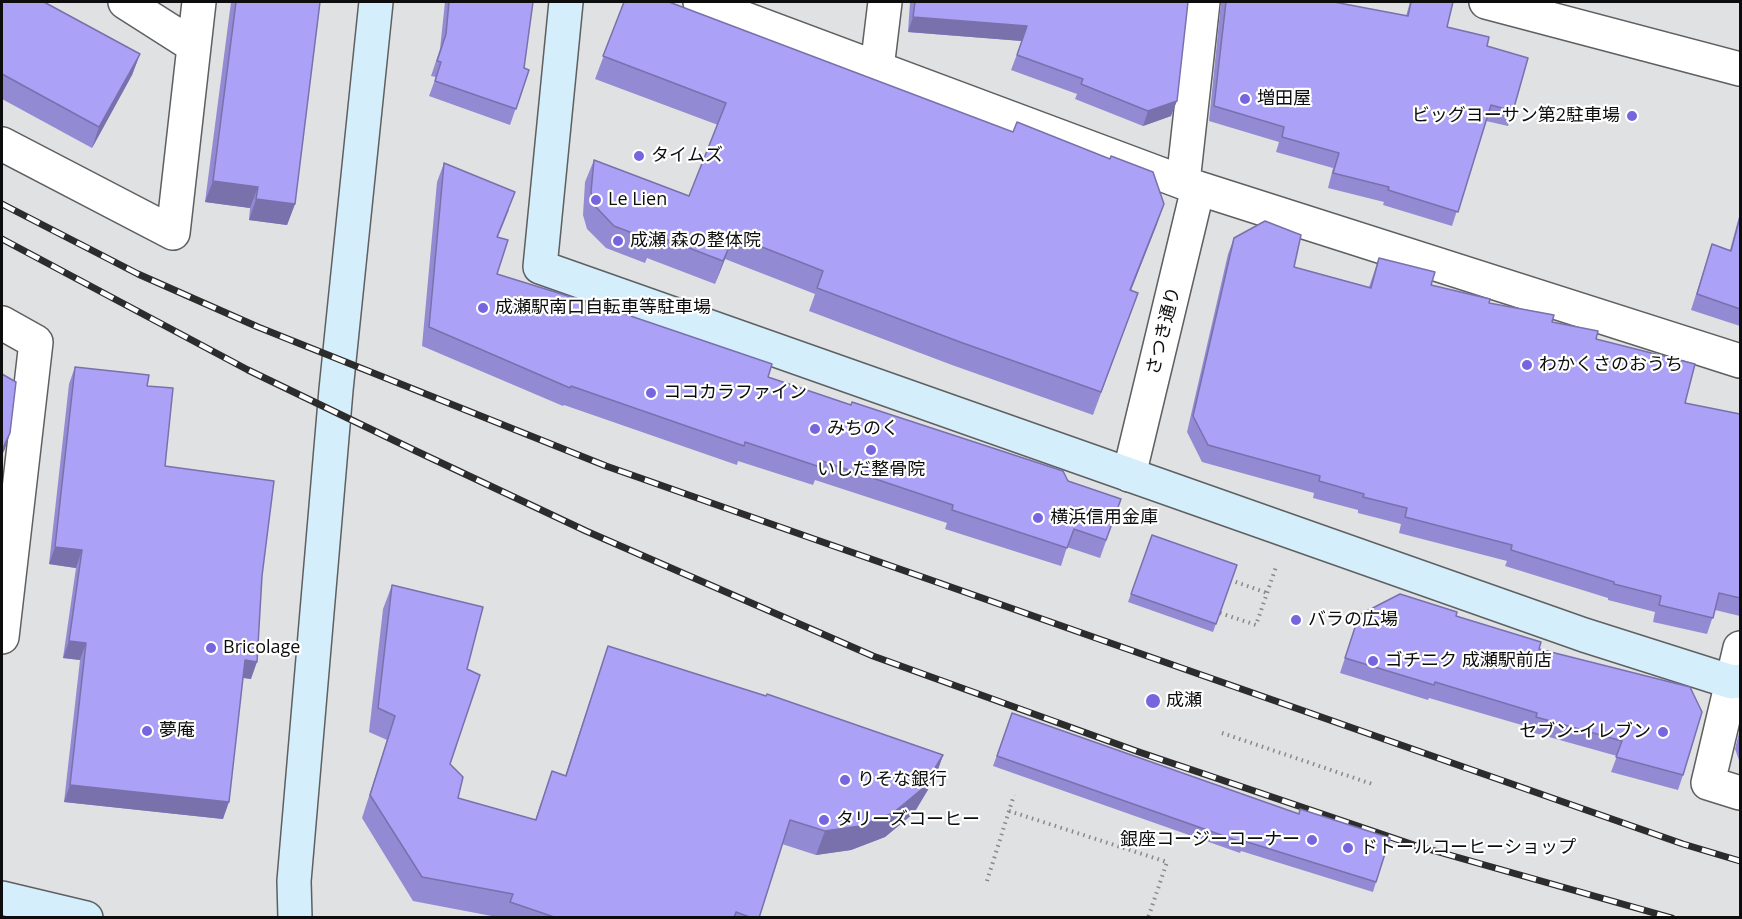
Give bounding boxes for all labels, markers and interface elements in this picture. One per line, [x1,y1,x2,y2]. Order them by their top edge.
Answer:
place label: 増田屋 [1257,88,1311,110]
marker: 増田屋 [1238,92,1252,106]
place label: ビッグヨーサン第2駐車場 [1412,105,1620,127]
marker: ビッグヨーサン第2駐車場 [1625,109,1639,123]
place label: タイムズ [651,145,723,167]
marker: タイムズ [632,149,646,163]
place label: Le Lien [608,189,667,211]
marker: Le Lien [589,193,603,207]
place label: 成瀬 森の整体院 [630,230,761,252]
marker: 成瀬 森の整体院 [611,234,625,248]
street label: さつき通り [1143,285,1185,377]
place label: 成瀬駅南口自転車等駐車場 [495,297,711,319]
marker: 成瀬駅南口自転車等駐車場 [476,301,490,315]
place label: わかくさのおうち [1539,354,1683,376]
marker: わかくさのおうち [1520,358,1534,372]
place label: ココカラファイン [663,382,807,404]
marker: ココカラファイン [644,386,658,400]
place label: みちのく [827,418,899,440]
marker: みちのく [808,422,822,436]
marker: いしだ整骨院 [864,443,878,457]
place label: いしだ整骨院 [817,459,925,481]
place label: 横浜信用金庫 [1050,507,1158,529]
marker: 横浜信用金庫 [1031,511,1045,525]
place label: バラの広場 [1308,609,1398,631]
marker: バラの広場 [1289,613,1303,627]
place label: Bricolage [223,637,300,659]
marker: Bricolage [204,641,218,655]
place label: ゴチニク 成瀬駅前店 [1385,650,1552,672]
marker: ゴチニク 成瀬駅前店 [1366,654,1380,668]
place label: 成瀬 [1166,690,1202,712]
marker: 成瀬 [1144,692,1162,710]
place label: 夢庵 [159,720,195,742]
place label: セブン-イレブン [1519,721,1651,743]
marker: 夢庵 [140,724,154,738]
marker: セブン-イレブン [1656,725,1670,739]
place label: りそな銀行 [857,769,947,791]
marker: りそな銀行 [838,773,852,787]
place label: タリーズコーヒー [836,809,980,831]
marker: タリーズコーヒー [817,813,831,827]
place label: 銀座コージーコーナー [1120,829,1300,851]
marker: 銀座コージーコーナー [1305,833,1319,847]
place label: ドトールコーヒーショップ [1360,837,1576,859]
marker: ドトールコーヒーショップ [1341,841,1355,855]

